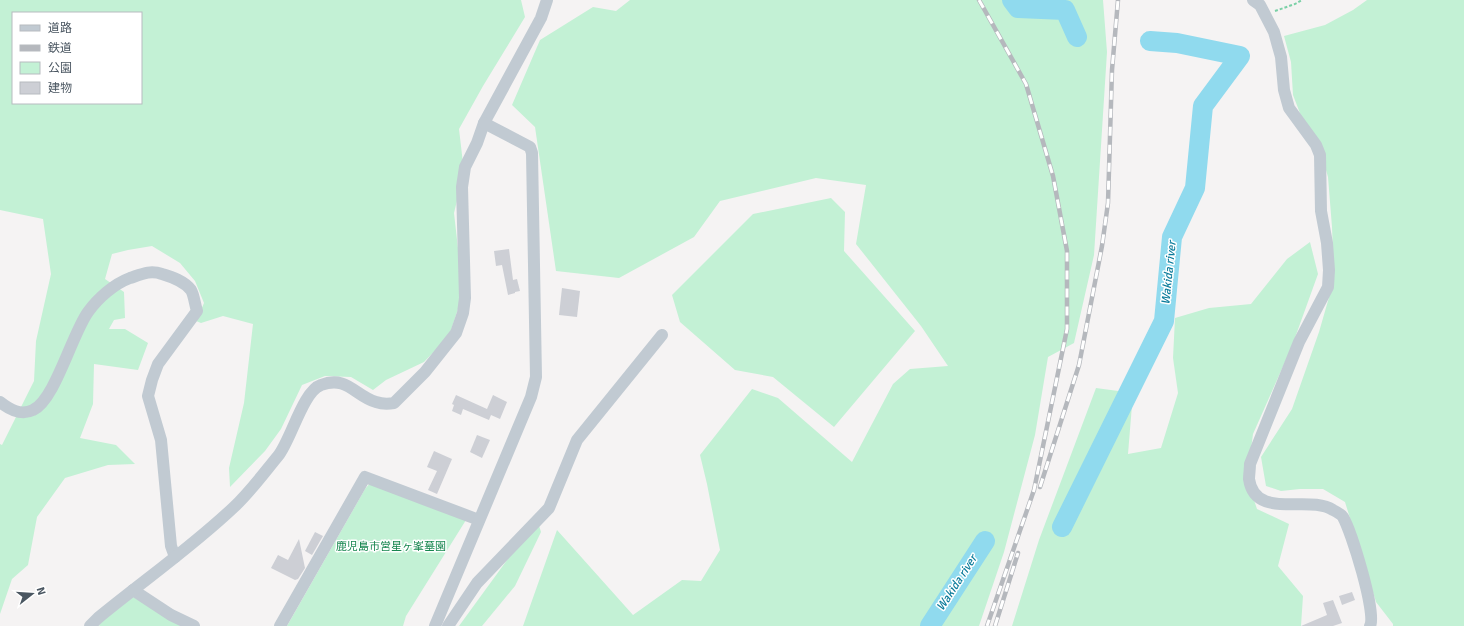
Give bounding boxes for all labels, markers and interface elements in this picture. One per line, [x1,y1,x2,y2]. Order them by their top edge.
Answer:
legend [12,12,142,104]
text: 道路 [48,21,72,36]
text: 鉄道 [48,41,72,56]
text: 公園 [48,61,72,76]
text: 建物 [48,81,72,96]
water label: Wakida river [1158,239,1180,305]
park label: 鹿児島市営星ヶ峯墓園 [336,540,446,553]
water label: Wakida river [933,551,981,614]
north arrow [12,574,52,614]
text: N [34,586,48,597]

